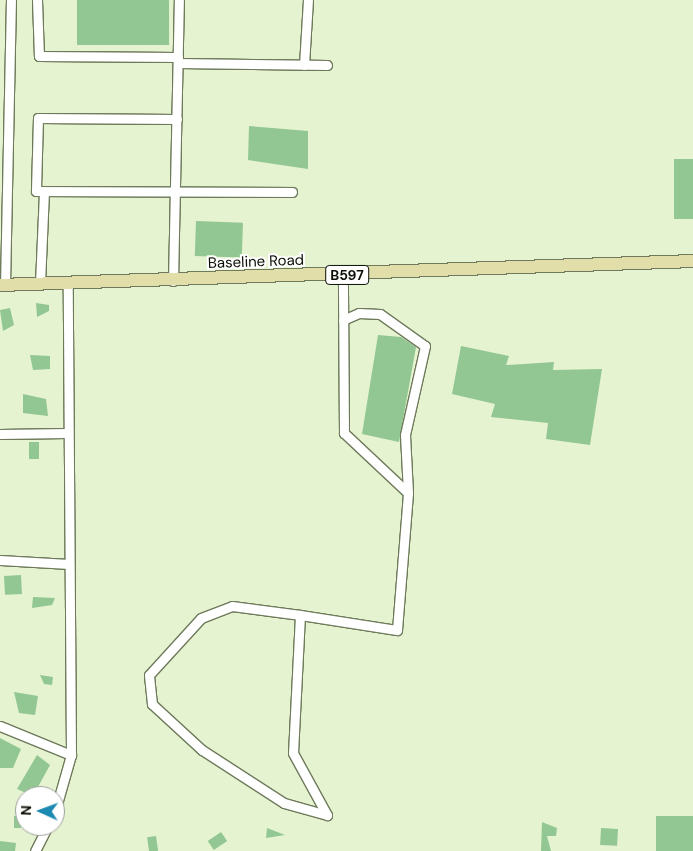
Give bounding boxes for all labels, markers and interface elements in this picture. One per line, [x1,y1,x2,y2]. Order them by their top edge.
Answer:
street label: Baseline Road [208,251,304,273]
road number: B597 [324,264,370,286]
north arrow [15,786,65,836]
text: N [17,805,35,816]

